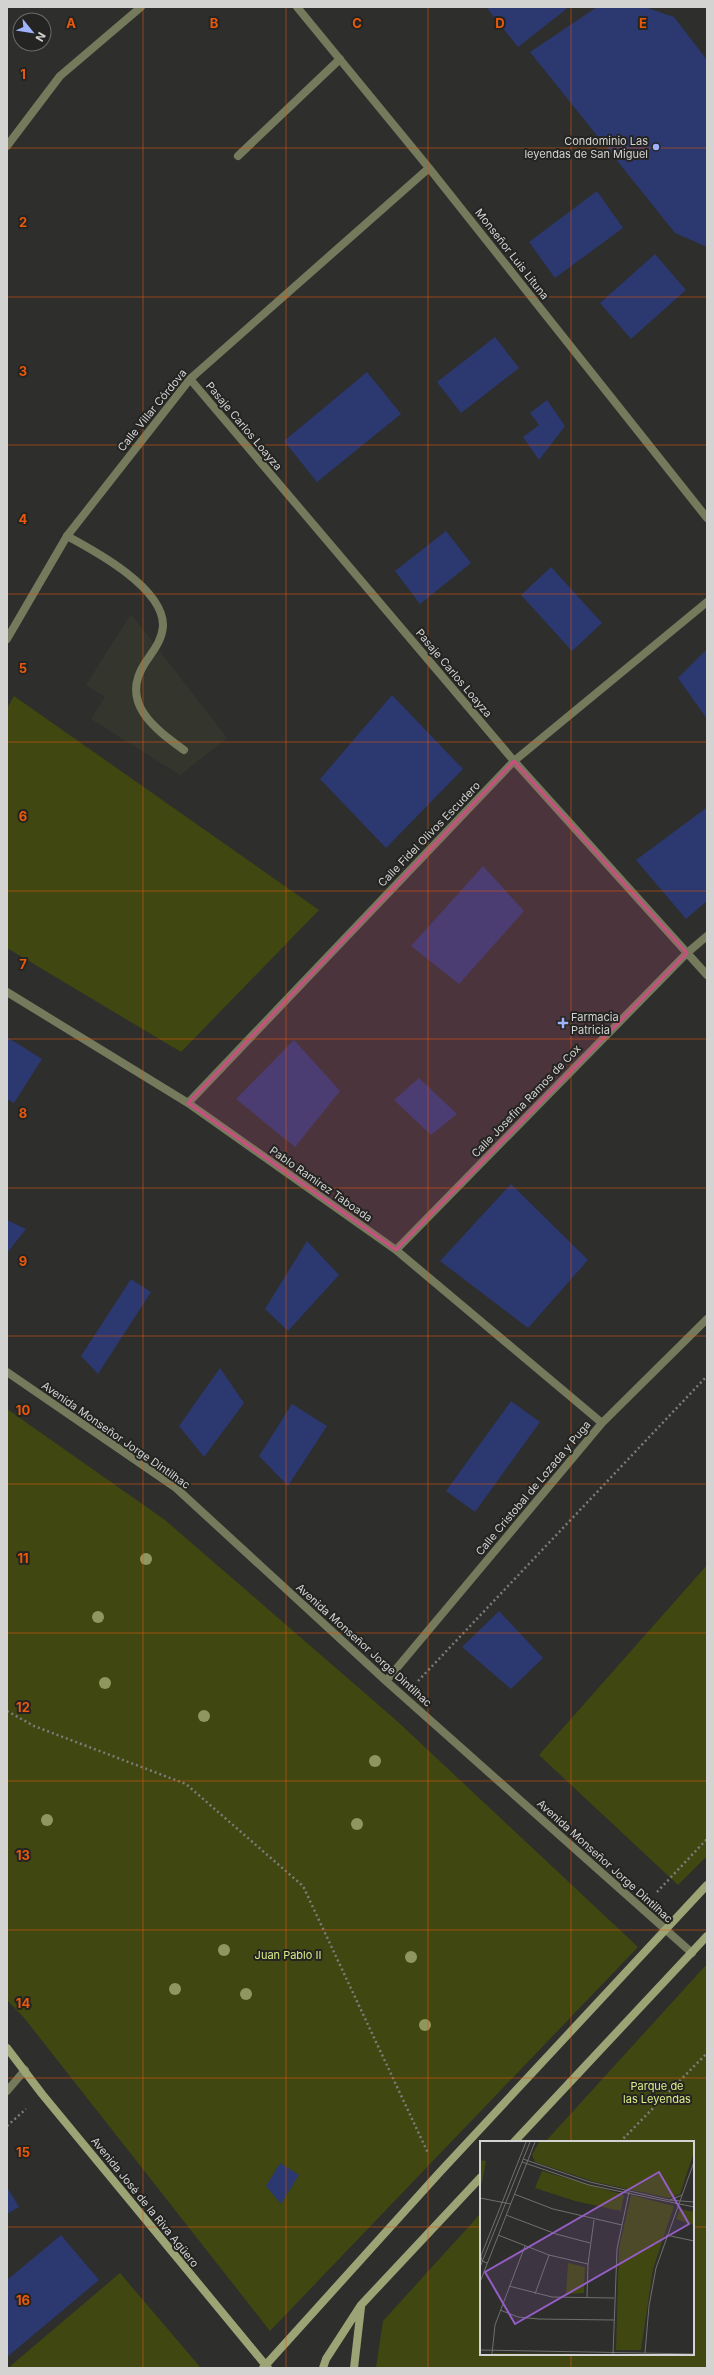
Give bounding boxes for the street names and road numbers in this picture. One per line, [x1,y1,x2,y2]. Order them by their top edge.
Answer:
street label: Monseñor Luis Lituna [472,206,552,302]
street label: Calle Villar Córdova [114,366,190,454]
street label: Pasaje Carlos Loayza [203,379,285,473]
street label: Pasaje Carlos Loayza [413,626,495,720]
street label: Calle Fidel Olivos Escudero [375,778,483,890]
street label: Calle Josefina Ramos de Cox [468,1042,584,1160]
street label: Pablo Ramirez Taboada [267,1143,375,1225]
street label: Avenida Monseñor Jorge Dintilhac [39,1378,193,1492]
street label: Calle Cristobal de Lozada y Puga [472,1418,594,1558]
street label: Avenida Monseñor Jorge Dintilhac [293,1580,435,1710]
street label: Avenida Monseñor Jorge Dintilhac [534,1796,676,1926]
street label: Avenida José de la Riva Agüero [88,2134,202,2270]

